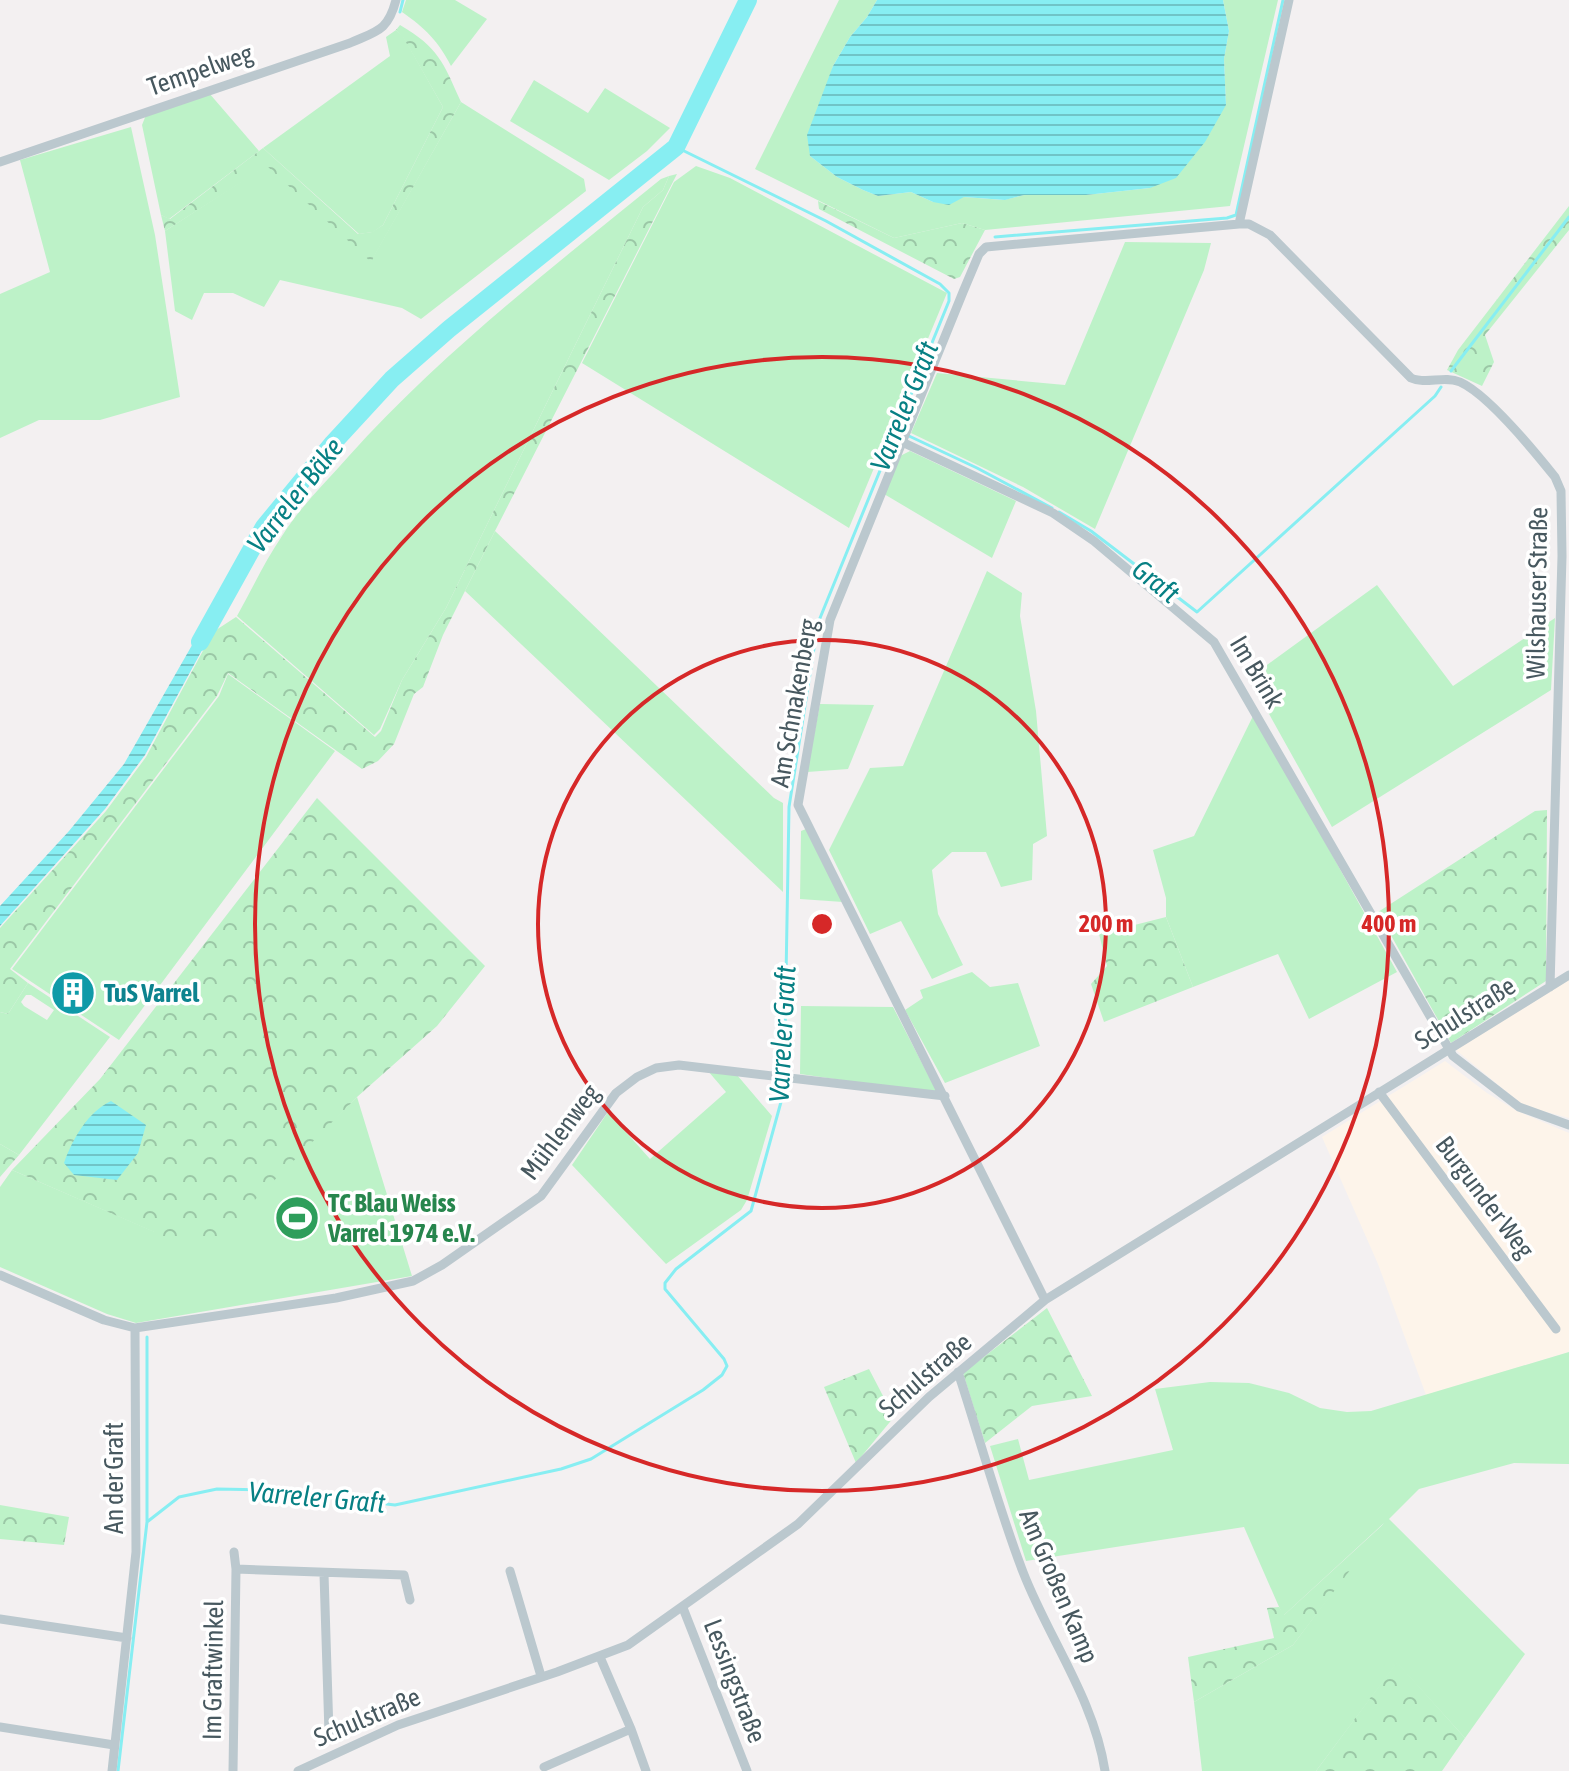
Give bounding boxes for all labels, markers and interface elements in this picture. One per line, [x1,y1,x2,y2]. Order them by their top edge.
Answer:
street label: Tempelweg [143,38,257,102]
water label: Varreler Graft [863,336,945,476]
water label: Varreler Bäke [240,431,350,559]
street label: Wilshauser Straße [1521,507,1553,679]
water label: Graft [1126,553,1186,609]
street label: Am Schnakenberg [764,616,824,790]
street label: Im Brink [1224,630,1290,714]
centre of rings [808,910,836,938]
text: 200 m [1079,910,1133,937]
text: 400 m [1361,910,1416,937]
water label: Varreler Graft [762,965,802,1103]
building icon: TuS Varrel [49,969,97,1017]
street label: Schulstraße [1409,970,1521,1056]
place label: TuS Varrel [104,978,200,1008]
street label: Mühlenweg [514,1078,606,1186]
street label: Burgunder Weg [1430,1130,1541,1264]
place label: TC Blau Weiss Varrel 1974 e.V. [327,1188,475,1248]
sports icon: TC Blau Weiss Varrel 1974 e.V. [273,1194,321,1242]
street label: Schulstraße [873,1327,977,1423]
street label: An der Graft [99,1422,129,1534]
water label: Varreler Graft [247,1475,387,1519]
street label: Am Großen Kamp [1013,1505,1105,1667]
street label: Im Graftwinkel [197,1599,229,1740]
street label: Lessingstraße [698,1615,772,1747]
street label: Schulstraße [309,1681,425,1753]

